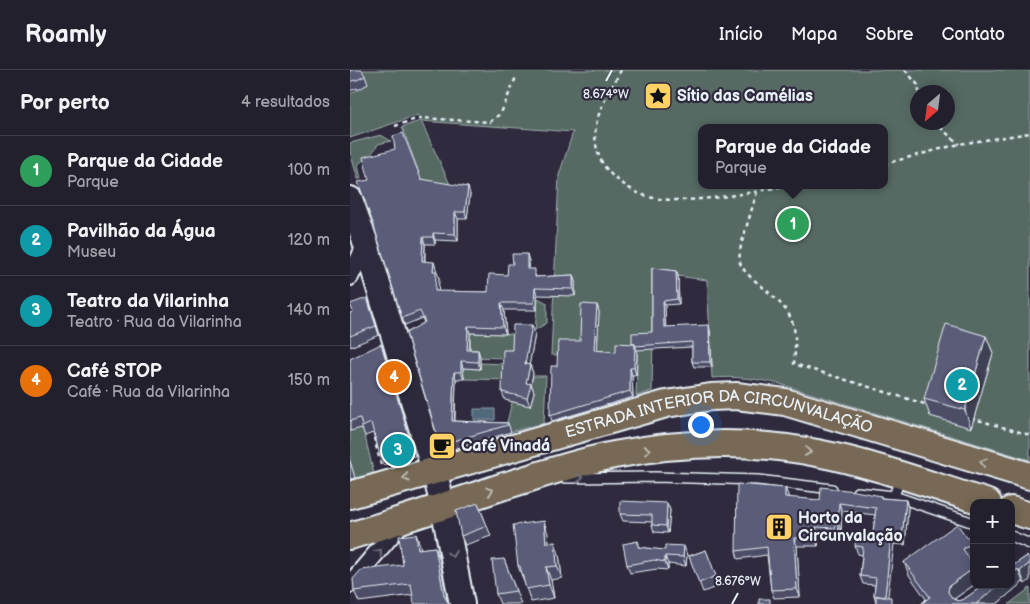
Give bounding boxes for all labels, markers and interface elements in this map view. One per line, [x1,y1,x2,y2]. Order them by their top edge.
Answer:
text: Roamly [25,20,106,49]
text: Início [719,24,763,45]
text: Mapa [791,24,837,45]
text: Sobre [865,24,913,45]
text: Contato [941,24,1005,45]
place icon: Sítio das Camélias [643,81,673,111]
north arrow [910,85,955,130]
text: 8.674°W [583,87,629,102]
place label: Sítio das Camélias [677,87,813,106]
text: Por perto [20,90,110,115]
text: 4 resultados [241,93,330,112]
popup [698,124,888,189]
text: Parque da Cidade [715,136,871,159]
text: Parque da Cidade [67,150,223,173]
text: Parque [715,159,767,178]
text: 1 [33,161,39,180]
text: 100 m [287,161,330,180]
text: Parque [67,173,119,192]
pin: 1 [777,205,809,243]
text: Pavilhão da Água [67,220,216,243]
text: 2 [31,231,41,250]
text: 120 m [287,231,330,250]
text: Museu [67,243,116,262]
text: Teatro da Vilarinha [67,290,229,313]
text: 3 [31,301,41,320]
text: 140 m [287,301,330,320]
text: Teatro · Rua da Vilarinha [67,313,242,332]
pin: 4 [378,358,410,396]
text: Café STOP [67,360,162,383]
pin: 2 [946,366,978,404]
text: 4 [31,371,41,390]
text: 150 m [288,371,330,390]
text: Café · Rua da Vilarinha [67,383,230,402]
text: ESTRADA INTERIOR DA CIRCUNVALAÇÃO [563,386,875,442]
your location [688,412,714,438]
street label: ESTRADA INTERIOR DA CIRCUNVALAÇÃO [561,421,877,445]
pin: 3 [382,431,414,469]
cafe icon: Café Vinadá [427,431,457,461]
place label: Café Vinadá [461,437,550,456]
one-way arrow [643,445,651,456]
one-way arrow [805,446,813,457]
one-way arrow [980,457,988,467]
one-way arrow [403,472,411,482]
one-way arrow [576,473,584,483]
one-way arrow [485,487,493,497]
map controls [970,499,1015,589]
button: + [970,499,1015,544]
place label: Horto da Circunvalação [798,509,903,546]
building icon: Horto da Circunvalação [764,512,794,542]
button: − [970,544,1015,589]
one-way arrow [373,549,382,558]
one-way arrow [447,550,457,558]
text: 8.676°W [715,574,761,589]

